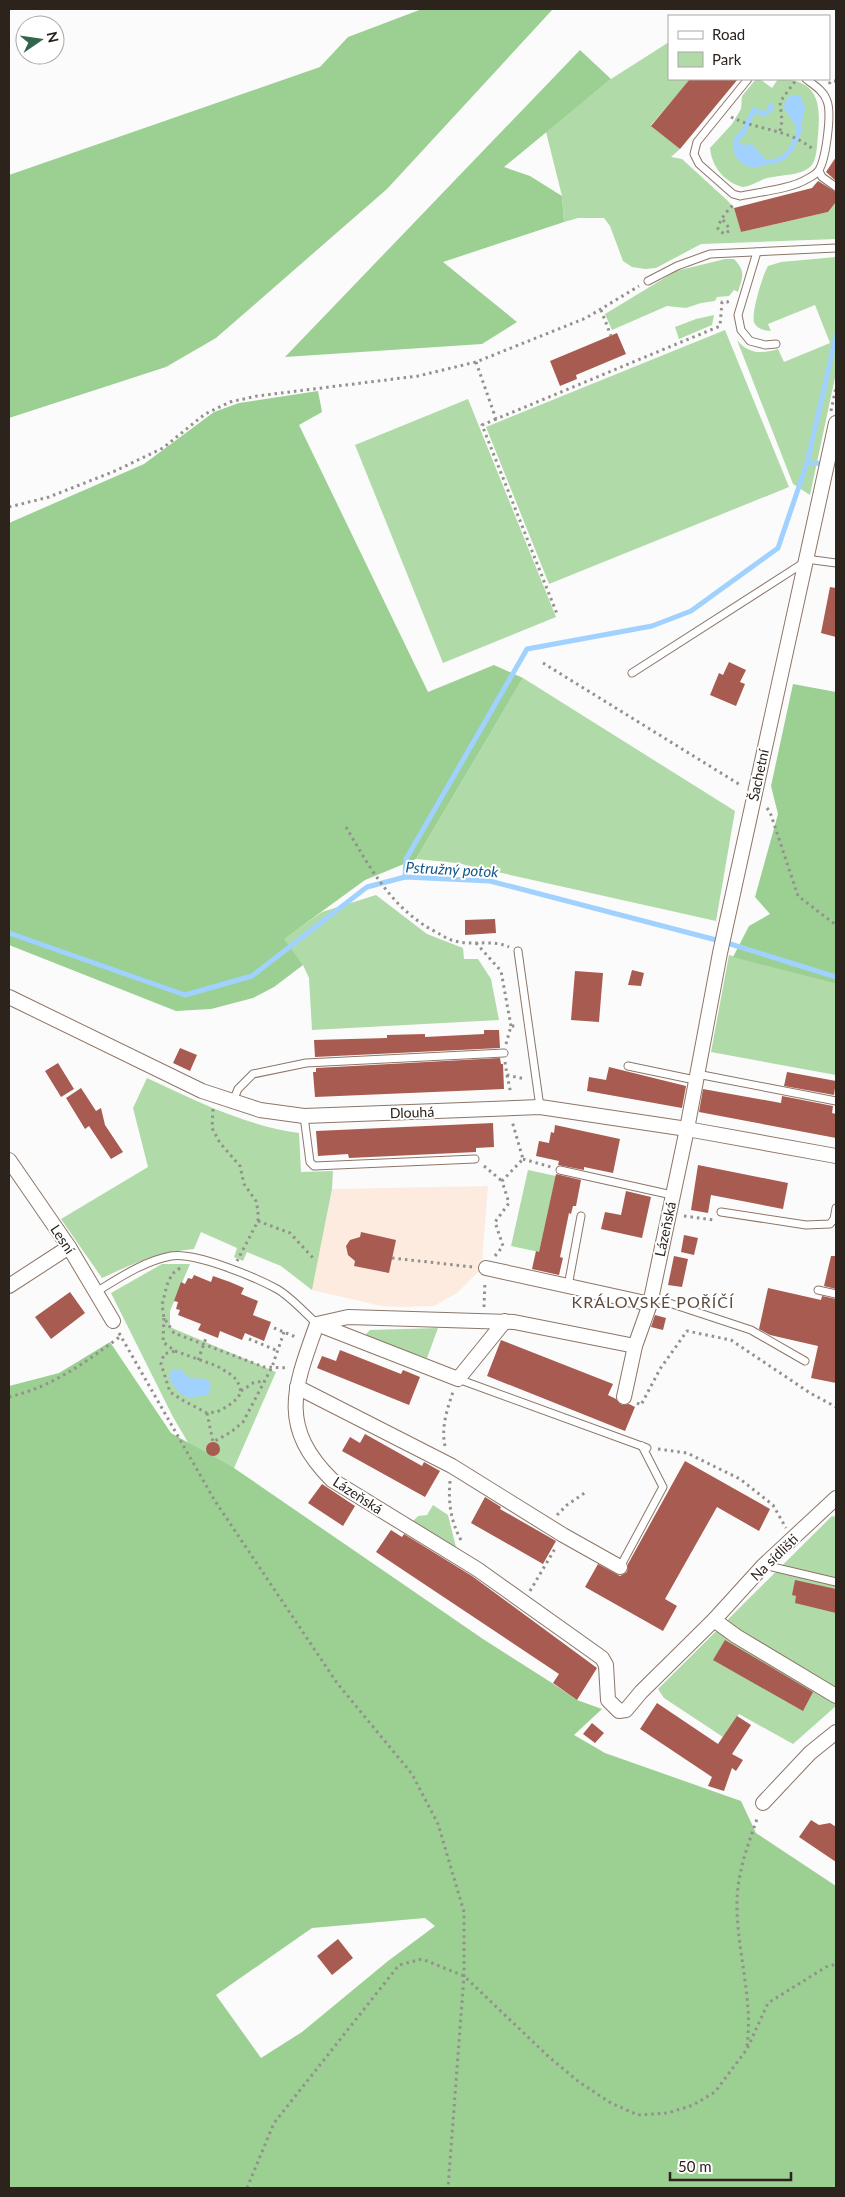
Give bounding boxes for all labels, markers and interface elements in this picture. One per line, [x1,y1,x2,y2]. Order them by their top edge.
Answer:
north arrow [15,15,65,65]
legend [668,15,830,80]
text: Road [712,25,745,43]
text: N [44,30,63,44]
text: Park [712,50,742,68]
street label: Šachetní [744,747,772,802]
water label: Pstružný potok [405,858,500,880]
street label: Dlouhá [390,1103,434,1121]
street label: Lázeňská [651,1200,679,1258]
street label: Lesní [47,1221,79,1257]
district label: KRÁLOVSKÉ POŘÍČÍ [572,1292,735,1311]
street label: Lázeňská [330,1473,386,1517]
street label: Na sídlišti [747,1530,801,1584]
scale bar [670,2150,791,2182]
text: 50 m [678,2157,712,2175]

